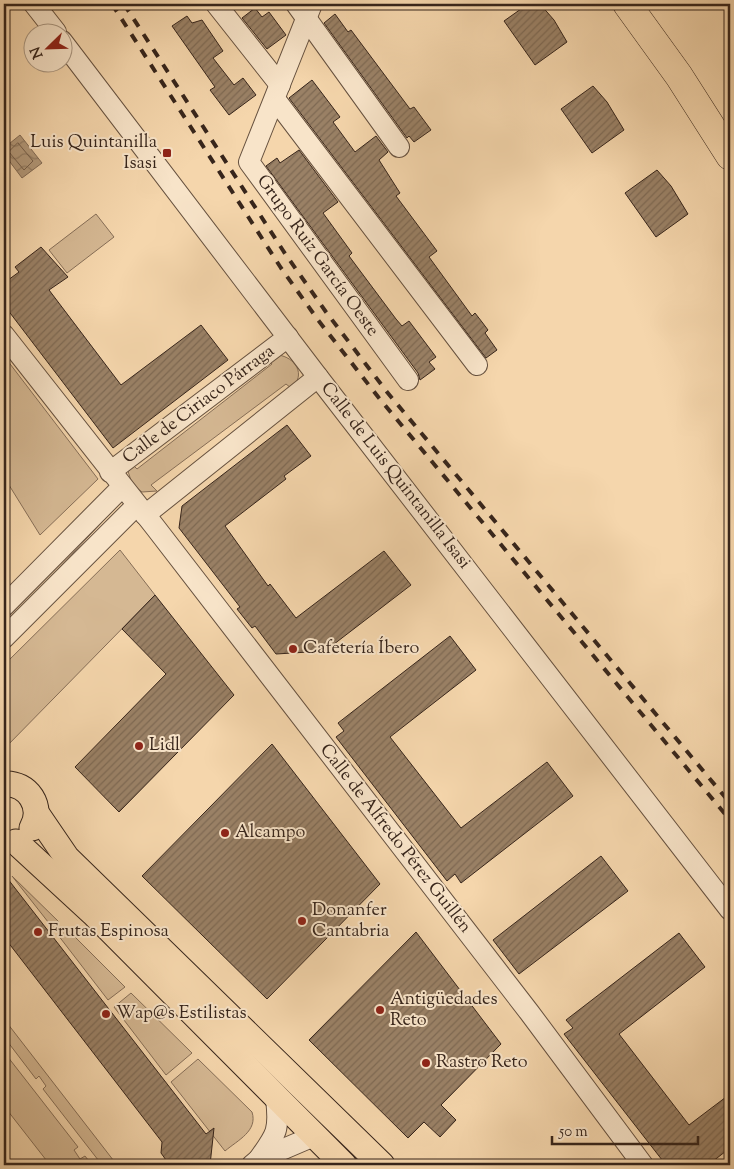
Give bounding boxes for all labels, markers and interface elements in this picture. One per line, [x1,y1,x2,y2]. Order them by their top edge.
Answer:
north arrow [22,22,72,72]
text: N [26,43,49,61]
place label: Luis Quintanilla Isasi [30,130,157,177]
marker: Luis Quintanilla Isasi [161,147,173,159]
street label: Grupo Ruiz García Oeste [249,170,385,342]
street label: Calle de Ciriaco Párraga [118,339,280,471]
street label: Calle de Luis Quintanilla Isasi [314,377,476,575]
place label: Cafetería Íbero [303,636,419,662]
marker: Cafetería Íbero [287,643,299,655]
place label: Lidl [149,733,180,759]
street label: Calle de Alfredo Pérez Guillén [313,739,478,940]
marker: Lidl [133,740,145,752]
place label: Alcampo [235,820,306,846]
marker: Alcampo [219,827,231,839]
place label: Donanfer Cantabria [312,898,389,945]
marker: Donanfer Cantabria [296,915,308,927]
place label: Frutas Espinosa [48,919,169,945]
marker: Frutas Espinosa [32,926,44,938]
place label: Antigüedades Reto [390,987,497,1034]
place label: Wap@s Estilistas [116,1001,247,1027]
marker: Antigüedades Reto [374,1004,386,1016]
marker: Wap@s Estilistas [100,1008,112,1020]
place label: Rastro Reto [436,1050,528,1076]
marker: Rastro Reto [420,1057,432,1069]
scale bar [552,1114,698,1146]
text: 50 m [558,1122,588,1143]

